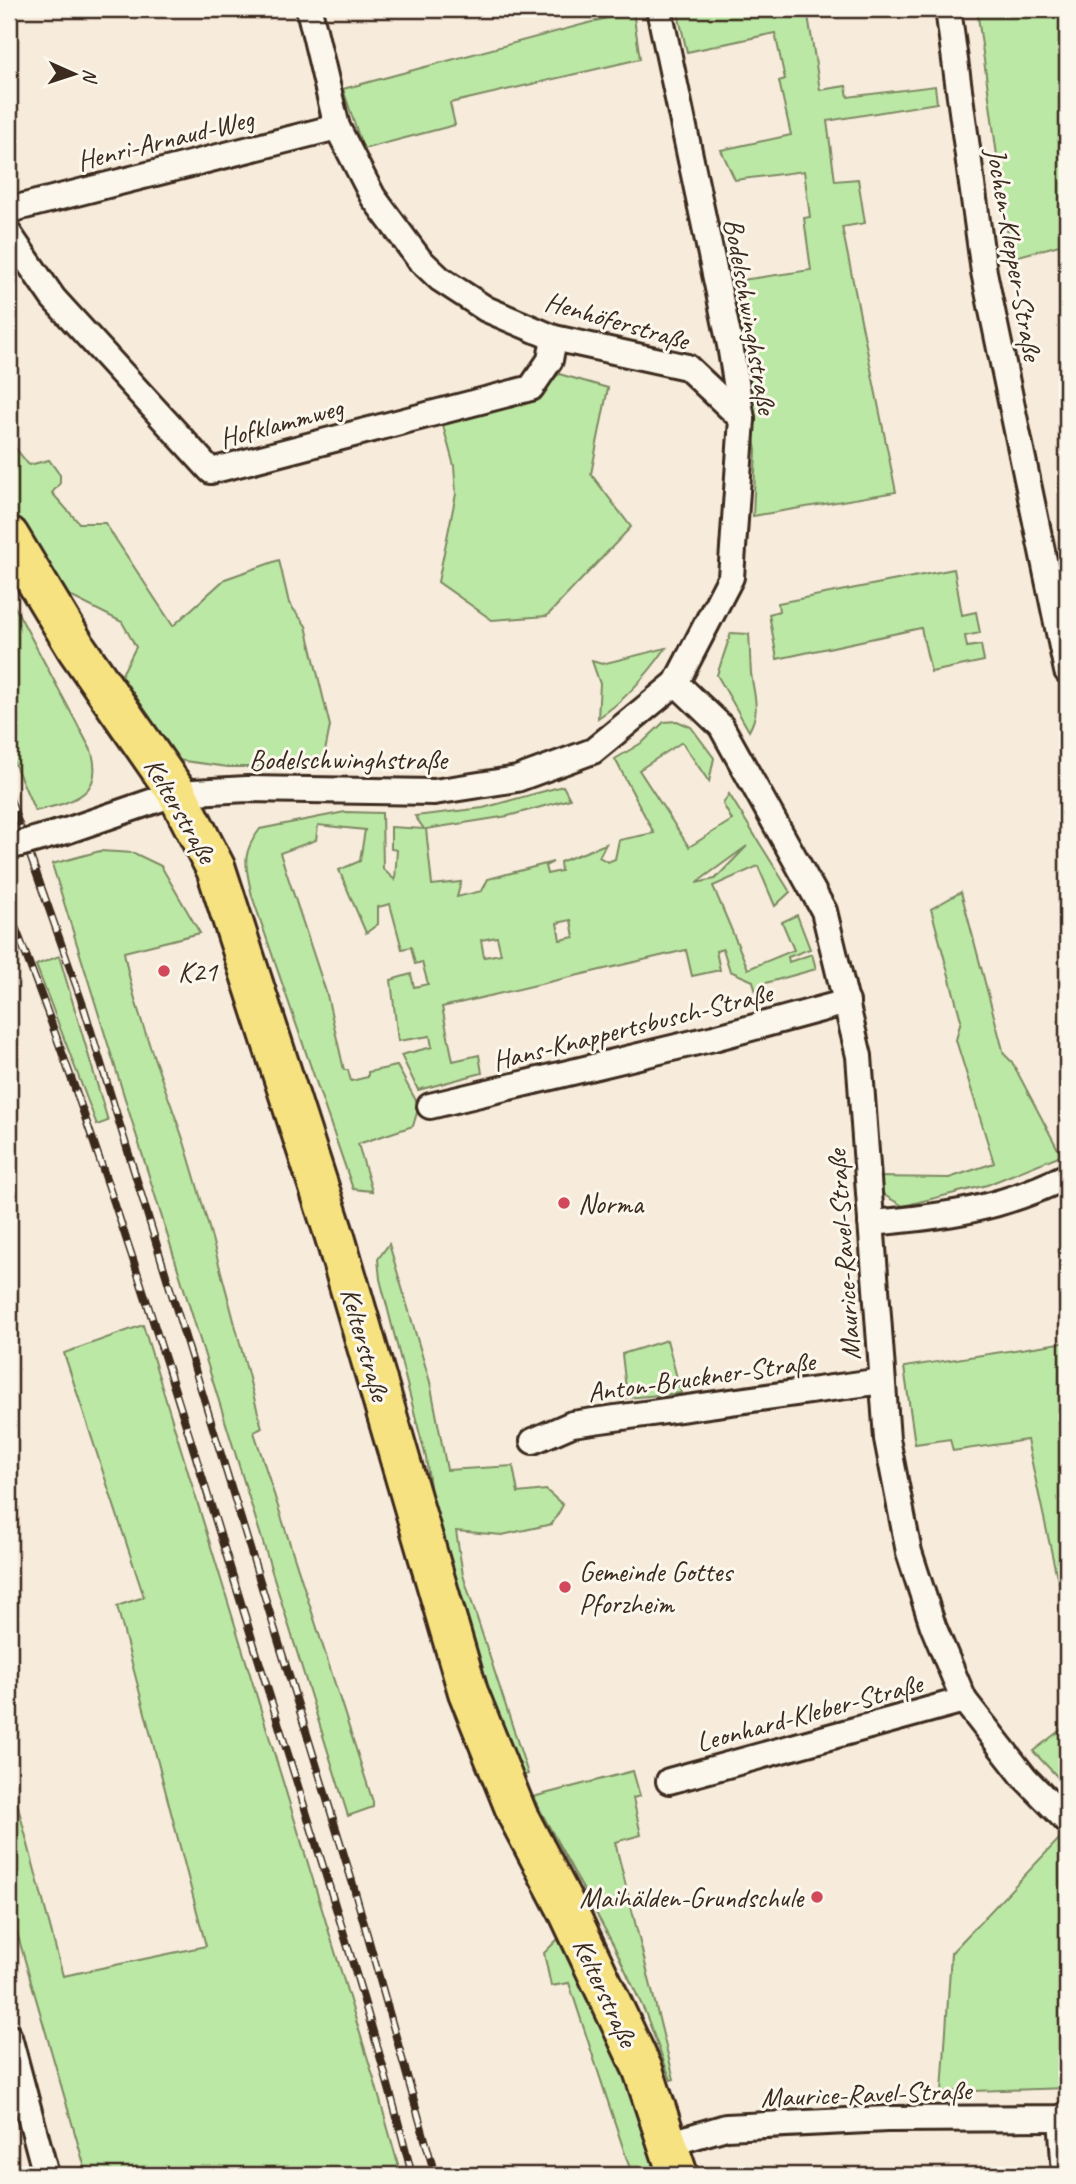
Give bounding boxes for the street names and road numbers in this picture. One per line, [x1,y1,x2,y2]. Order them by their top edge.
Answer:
street label: Henri-Arnaud-Weg [73,100,258,178]
street label: Jochen-Klepper-Straße [978,143,1051,365]
street label: Bodelschwinghstraße [716,216,785,418]
street label: Henhöferstraße [541,283,695,358]
street label: Hofklammweg [216,389,348,456]
street label: Bodelschwinghstraße [249,742,449,777]
street label: Kelterstraße [136,751,226,871]
street label: Hans-Knappertsbusch-Straße [489,974,777,1078]
street label: Maurice-Ravel-Straße [819,1147,868,1361]
street label: Kelterstraße [333,1284,399,1407]
street label: Anton-Bruckner-Straße [585,1343,819,1410]
street label: Leonhard-Kleber-Straße [692,1665,928,1759]
street label: Kelterstraße [565,1932,647,2054]
street label: Maurice-Ravel-Straße [760,2072,974,2115]

